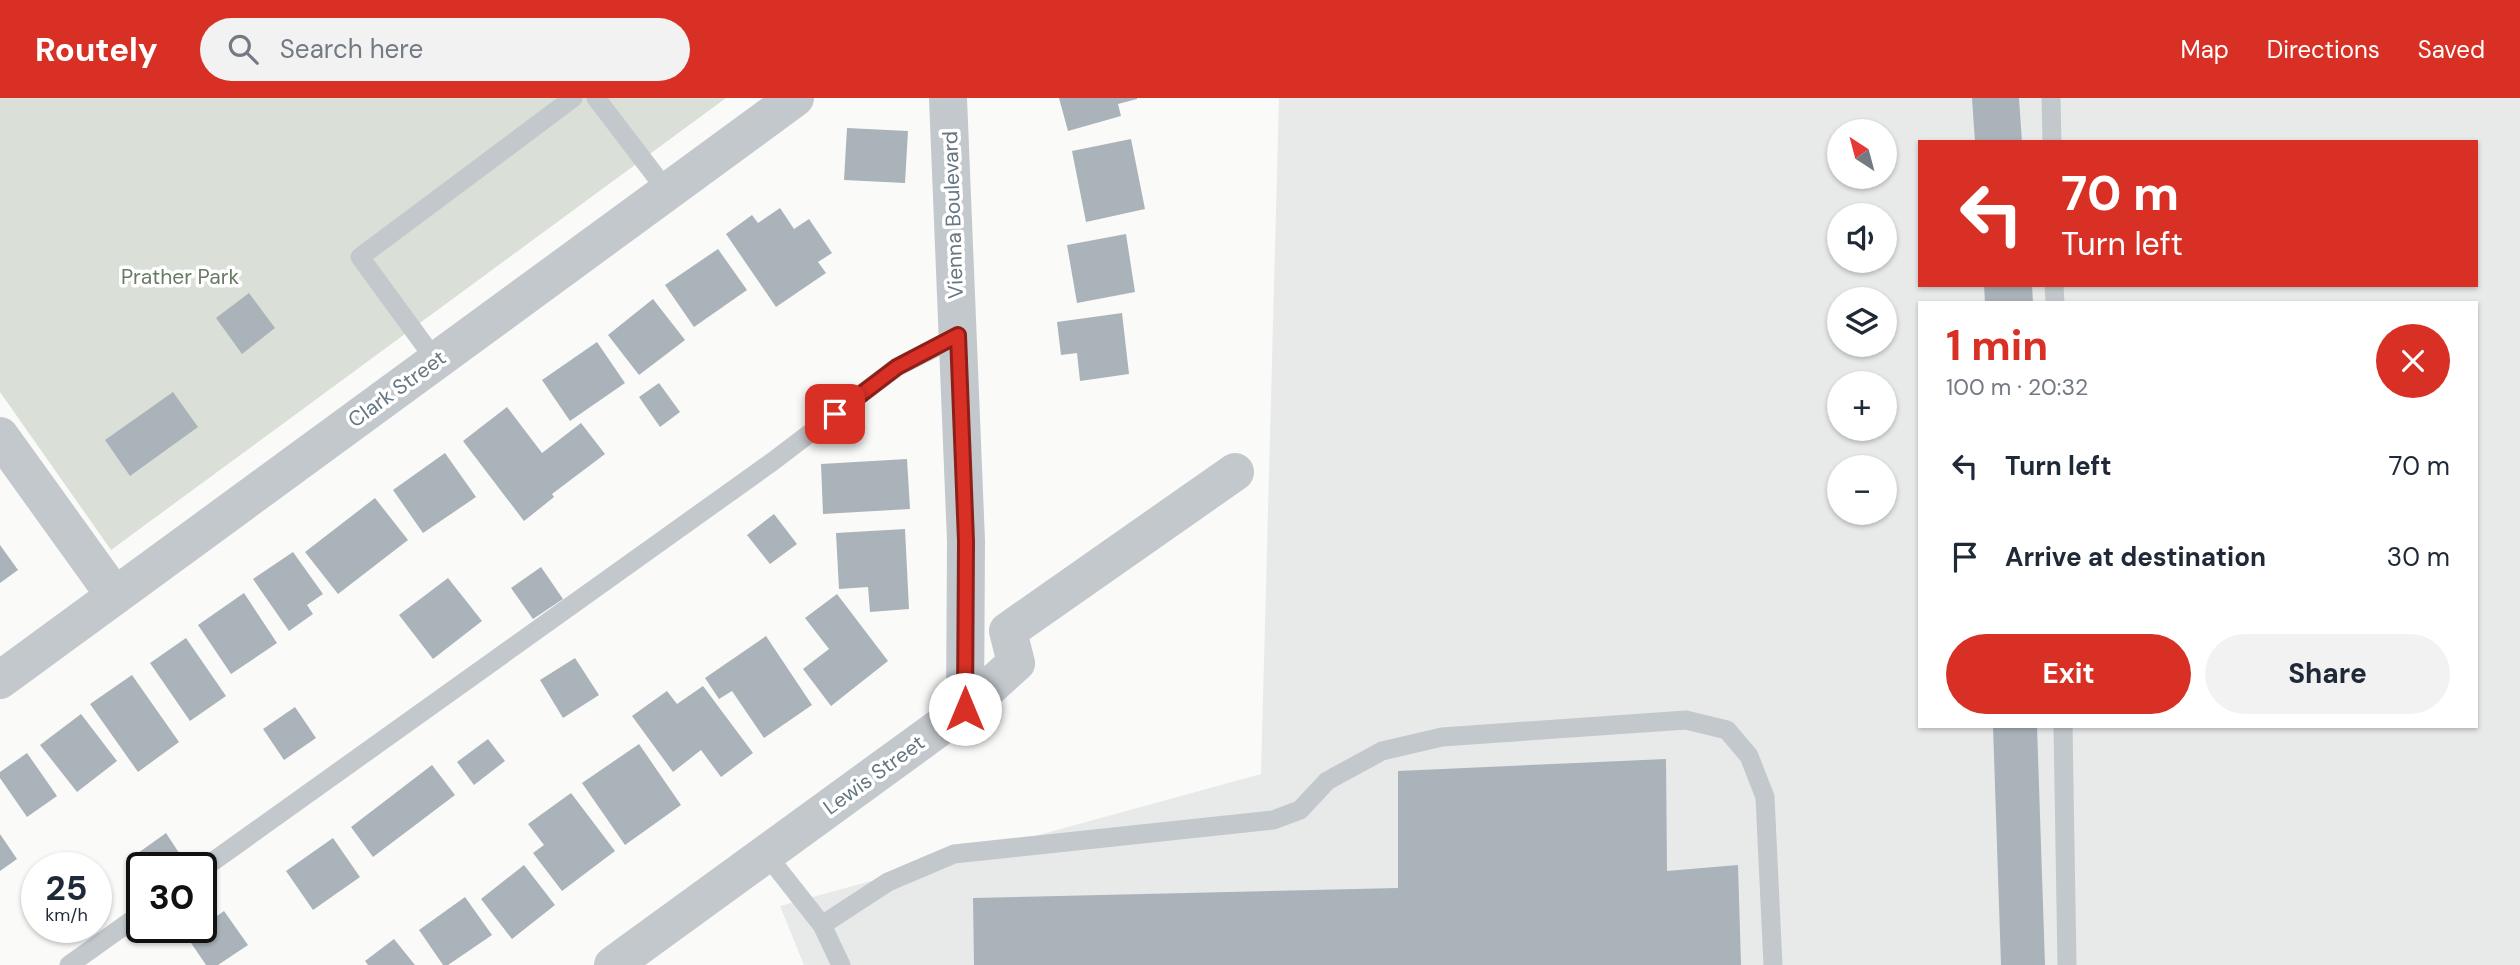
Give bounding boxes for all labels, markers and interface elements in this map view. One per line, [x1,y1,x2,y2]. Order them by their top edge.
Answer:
search box [200,18,690,81]
text: Routely [35,28,158,71]
icon: search [224,30,262,68]
text: Search here [280,32,423,66]
text: Map [2181,34,2229,65]
text: Directions [2267,34,2380,65]
text: Saved [2418,34,2485,65]
north arrow [1827,119,1897,189]
map controls [1827,119,1897,525]
street label: Vienna Boulevard [936,131,970,299]
text: 70 m [2061,161,2179,225]
icon: left [1946,168,2037,259]
button: sound [1827,203,1897,273]
text: Turn left [2061,223,2183,265]
park label: Prather Park [121,263,239,291]
button: layers [1827,287,1897,357]
text: 1 min [1946,318,2048,373]
button: close [2376,324,2450,398]
street label: Clark Street [342,344,452,434]
button: + [1827,371,1897,441]
text: 100 m · 20:32 [1946,372,2088,402]
pin [805,384,865,444]
icon: arrive [816,395,854,433]
icon: left [1946,447,1984,485]
text: Turn left [2005,449,2112,483]
text: 70 m [2389,449,2450,483]
button: − [1827,455,1897,525]
icon: arrive [1946,538,1984,576]
text: Arrive at destination [2005,540,2266,574]
text: 30 m [2387,540,2450,574]
button: Exit [1946,634,2191,714]
button: Share [2205,634,2450,714]
position arrow [928,672,1002,746]
street label: Lewis Street [818,729,930,821]
speed limit sign: 30 [126,852,217,943]
text: 25 [46,865,87,911]
text: km/h [45,903,88,927]

